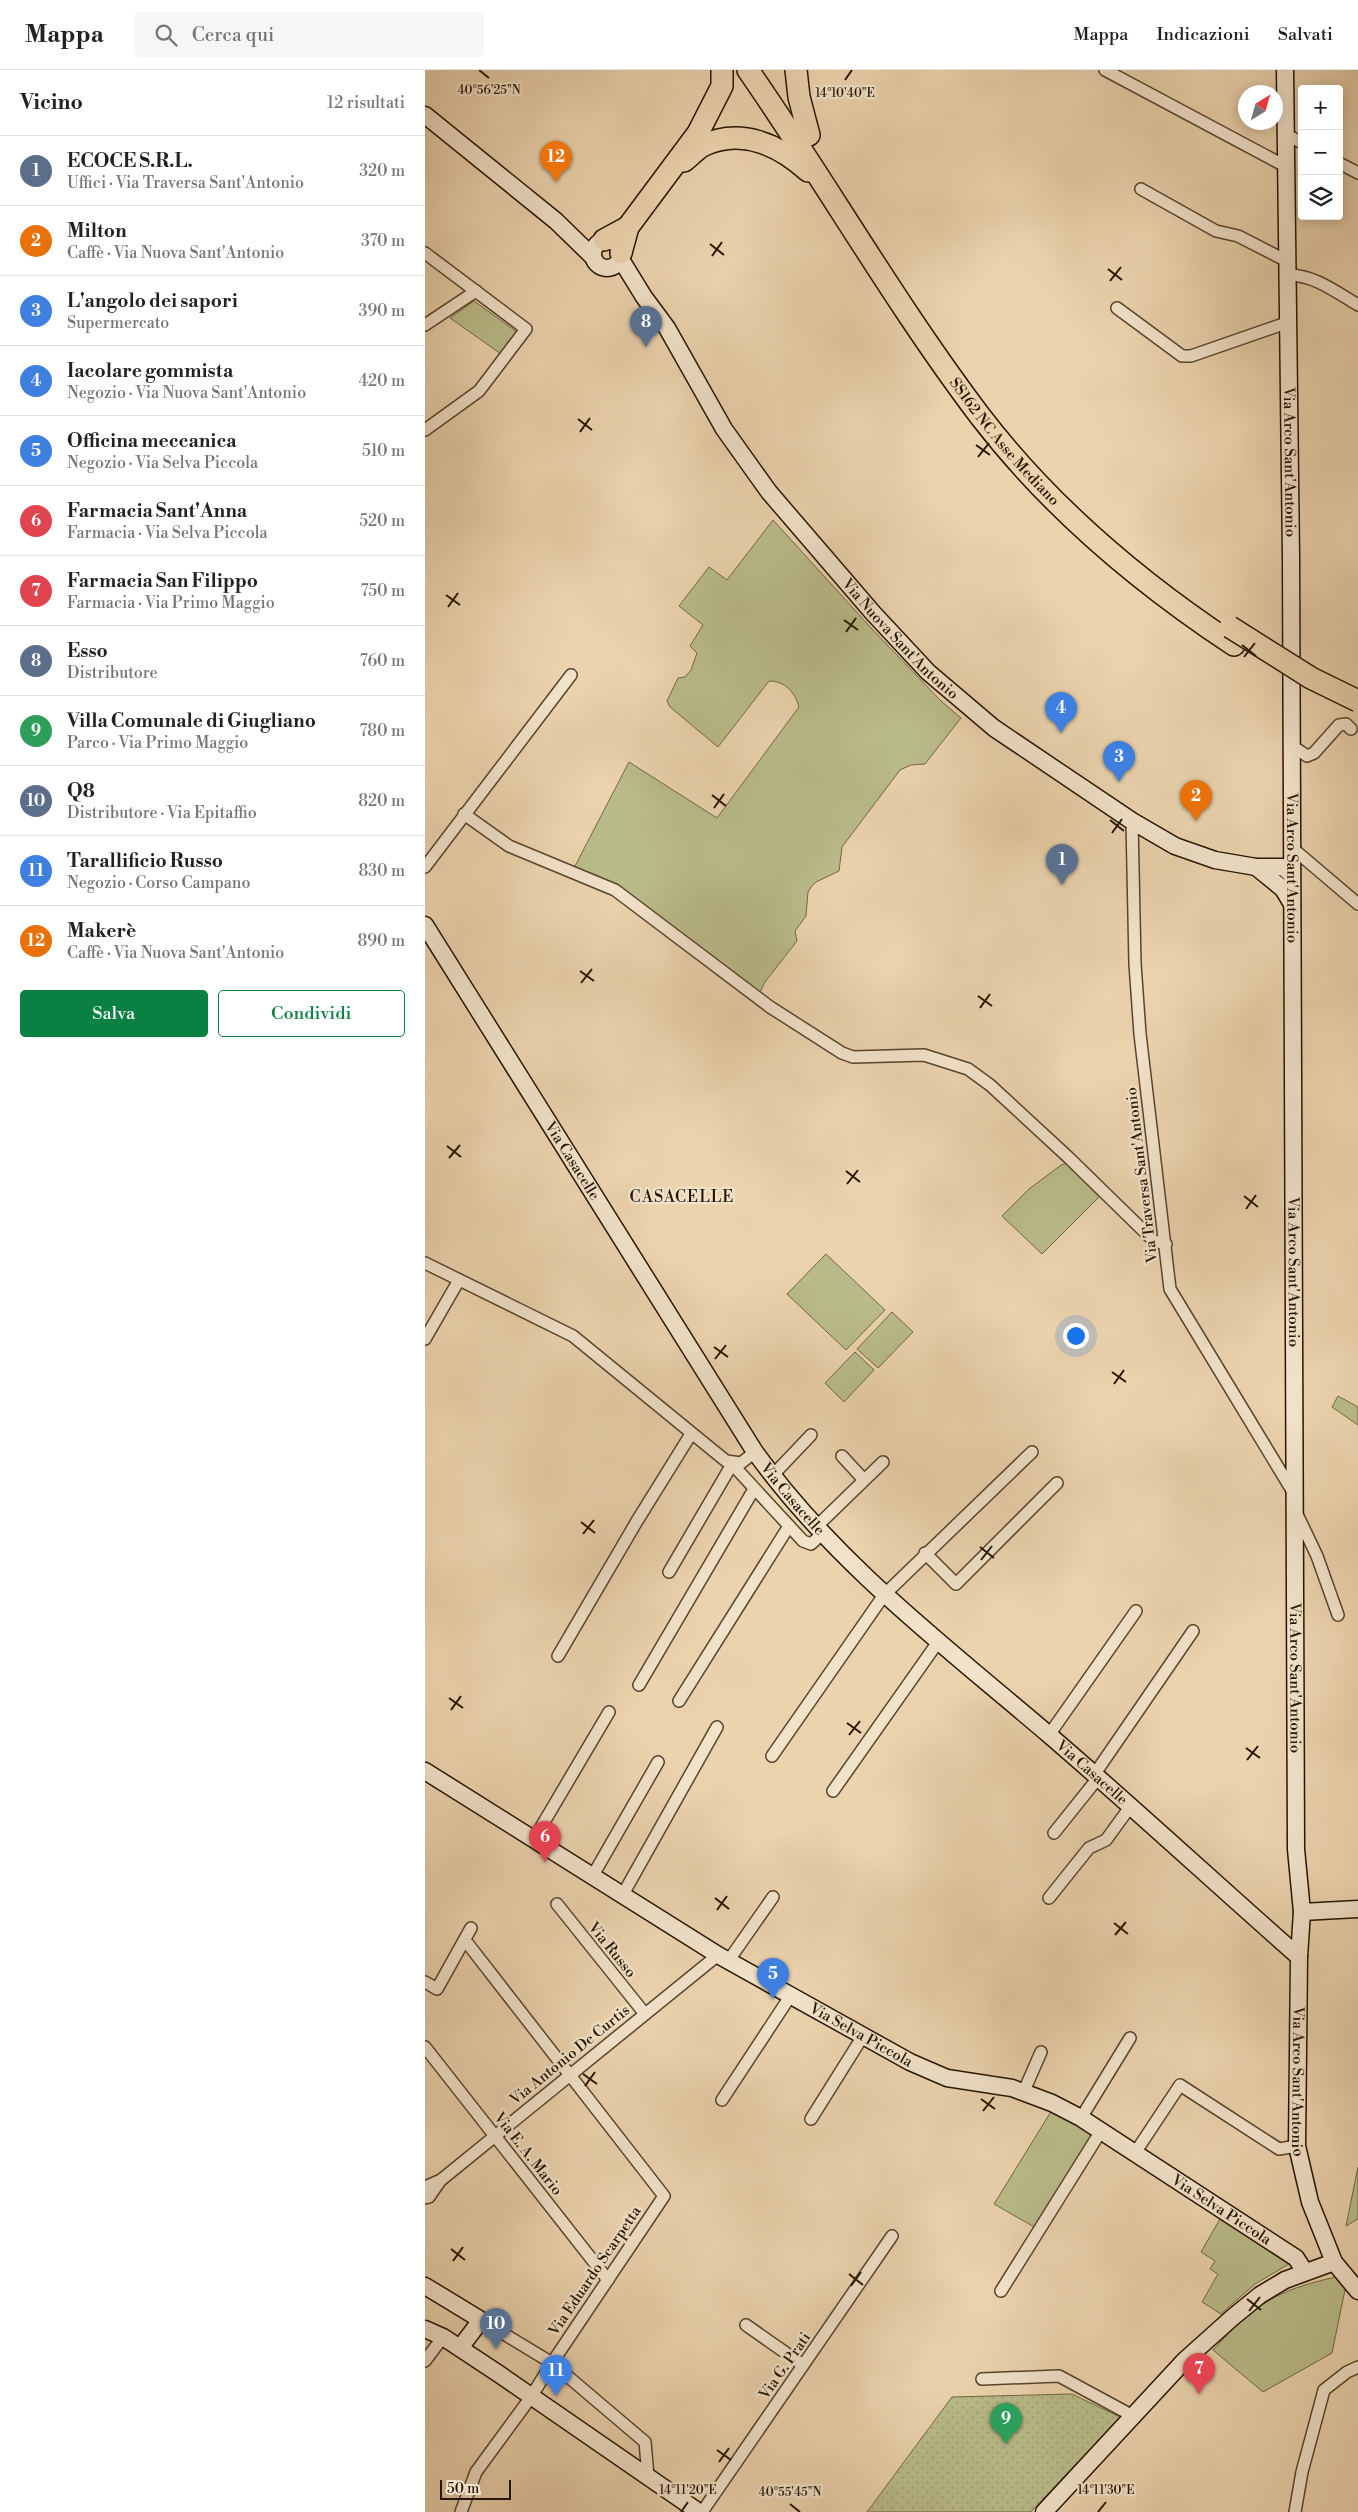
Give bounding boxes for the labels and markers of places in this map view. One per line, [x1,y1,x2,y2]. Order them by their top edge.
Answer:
pin: 12 [540,141,572,182]
pin: 8 [630,306,662,347]
pin: 4 [1045,692,1077,733]
pin: 3 [1103,741,1135,782]
pin: 2 [1180,780,1212,821]
pin: 1 [1046,844,1078,885]
pin: 6 [529,1821,561,1862]
pin: 5 [757,1958,789,1999]
pin: 10 [480,2308,512,2349]
pin: 7 [1183,2353,1215,2394]
pin: 11 [540,2355,572,2396]
pin: 9 [990,2403,1022,2444]

